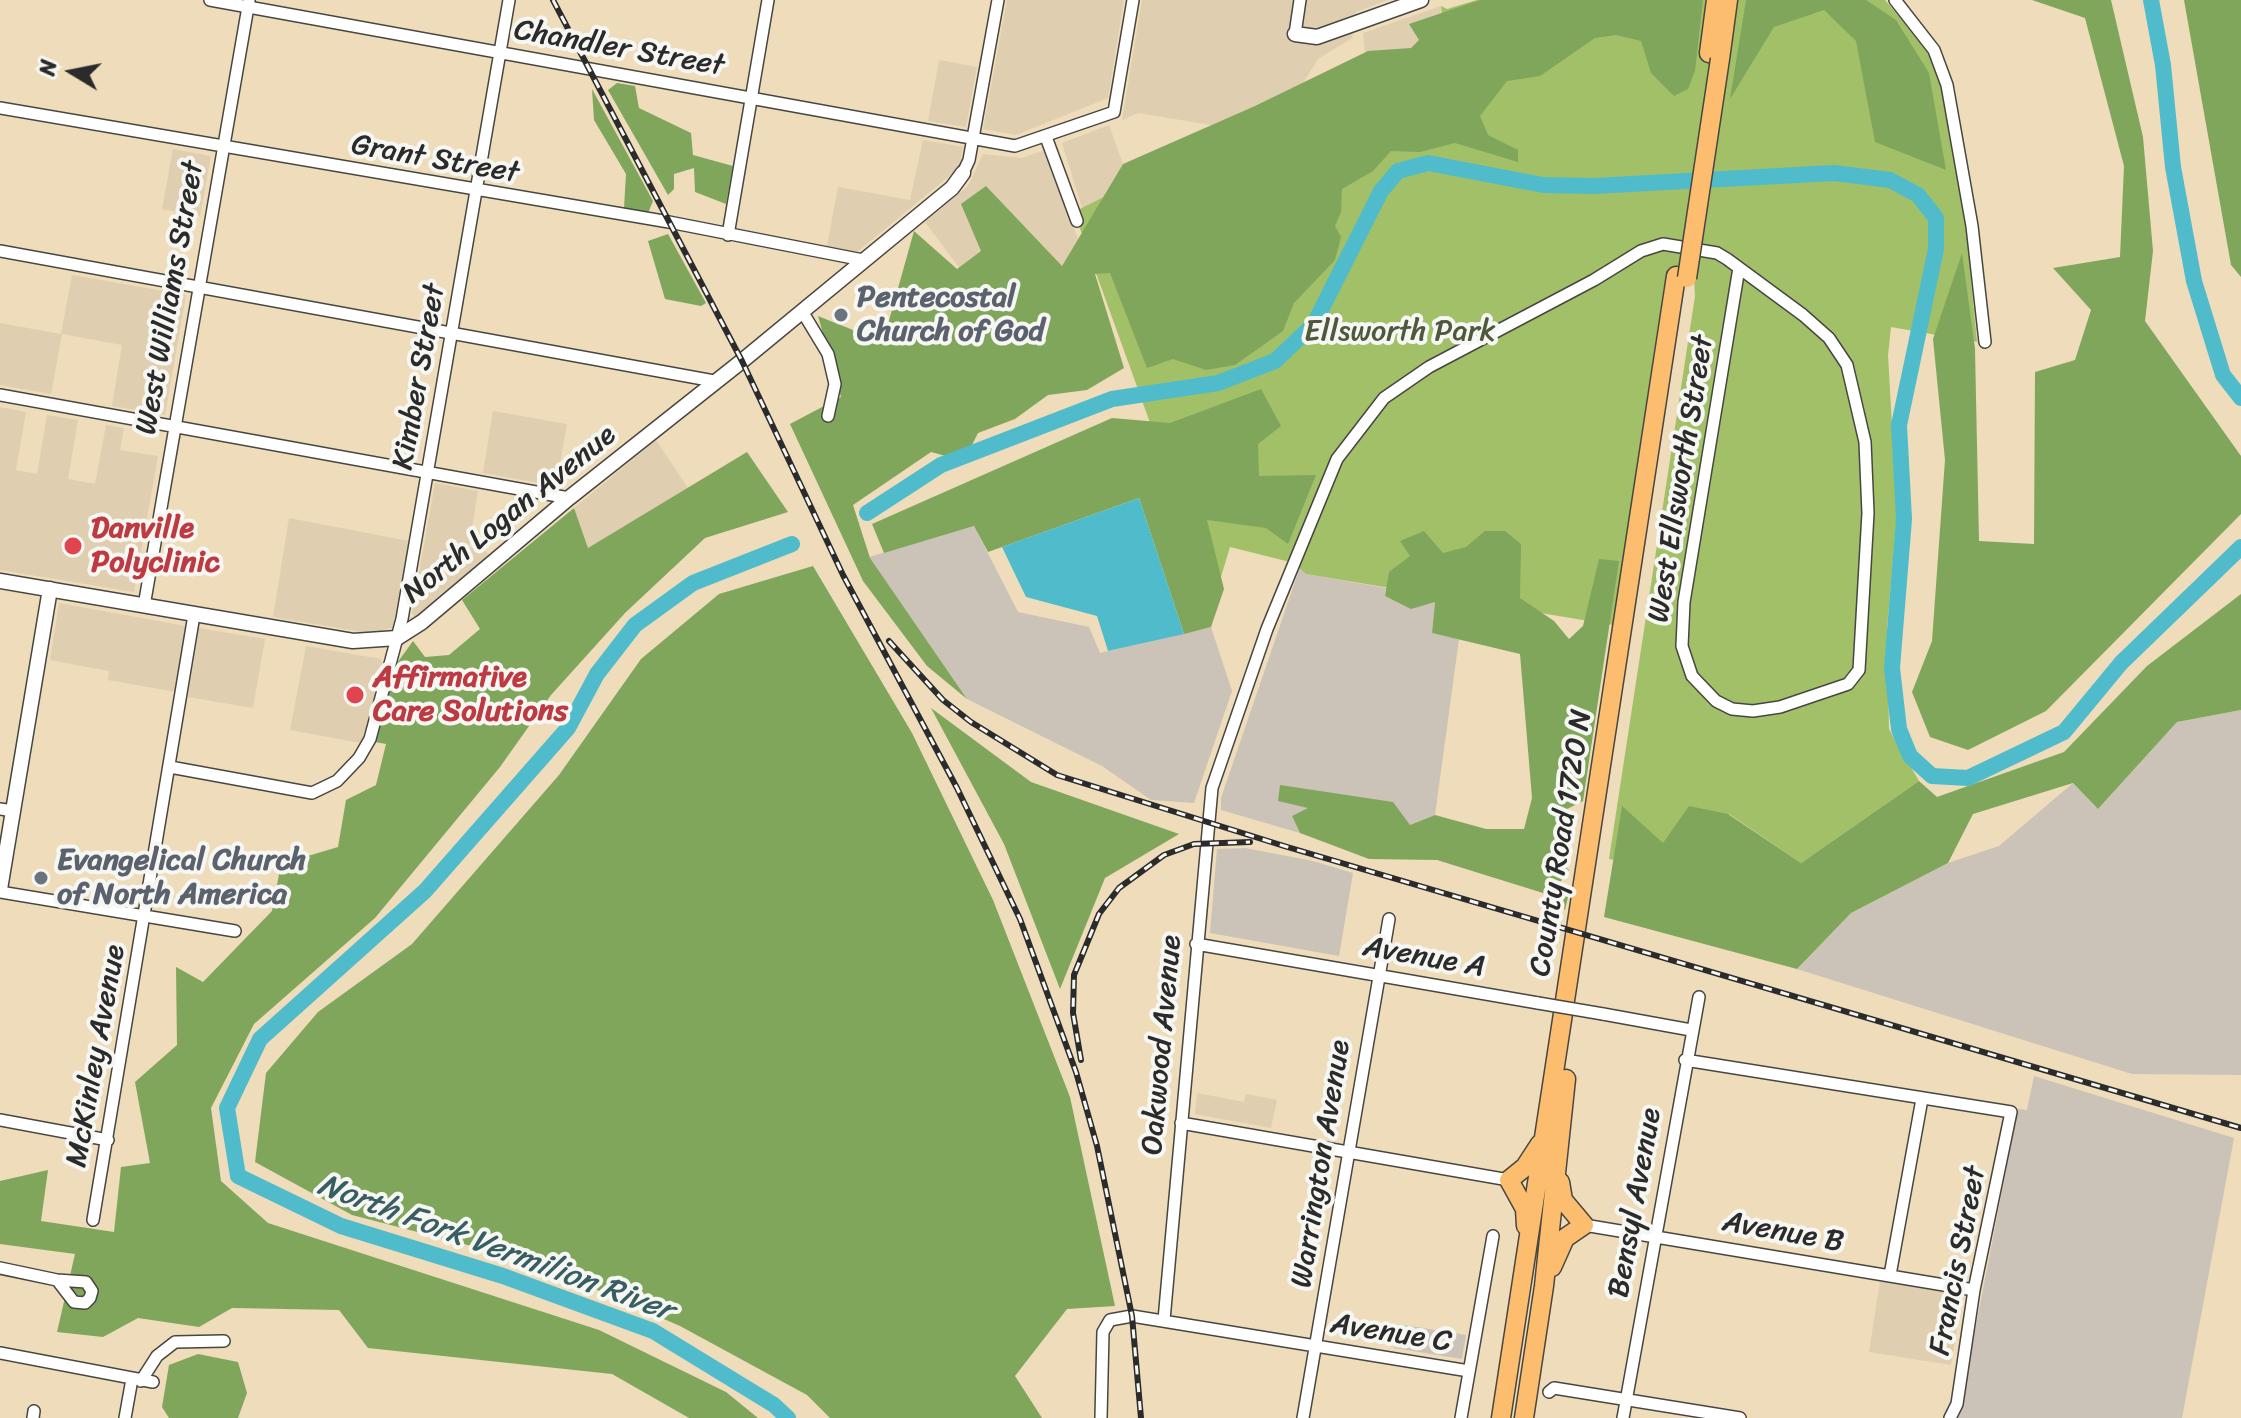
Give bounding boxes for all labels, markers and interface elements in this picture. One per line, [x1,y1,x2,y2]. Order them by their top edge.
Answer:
street label: Chandler Street [511,13,727,85]
north arrow [32,32,112,112]
text: N [27,57,68,79]
street label: Grant Street [349,128,521,192]
street label: West Williams Street [129,159,213,437]
place label: Pentecostal Church of God [857,280,1044,350]
street label: Kimber Street [386,281,454,473]
marker: Pentecostal Church of God [832,306,850,324]
park label: Ellsworth Park [1304,314,1496,350]
street label: West Ellsworth Street [1642,333,1722,625]
street label: North Logan Avenue [396,418,624,612]
place label: Danville Polyclinic [91,511,220,582]
marker: Danville Polyclinic [62,535,84,557]
place label: Affirmative Care Solutions [373,660,568,730]
marker: Affirmative Care Solutions [344,684,366,706]
street label: County Road 1720 N [1523,707,1601,979]
place label: Evangelical Church of North America [57,843,306,914]
marker: Evangelical Church of North America [32,869,50,887]
street label: Avenue A [1360,930,1488,986]
street label: Oakwood Avenue [1135,934,1191,1156]
street label: McKinley Avenue [60,942,134,1170]
street label: Warrington Avenue [1285,1038,1359,1290]
street label: Bensyl Avenue [1602,1105,1670,1301]
street label: Francis Street [1923,1163,1995,1359]
water label: North Fork Vermilion River [312,1167,678,1331]
street label: Avenue B [1720,1205,1846,1261]
street label: Avenue C [1328,1307,1454,1361]

